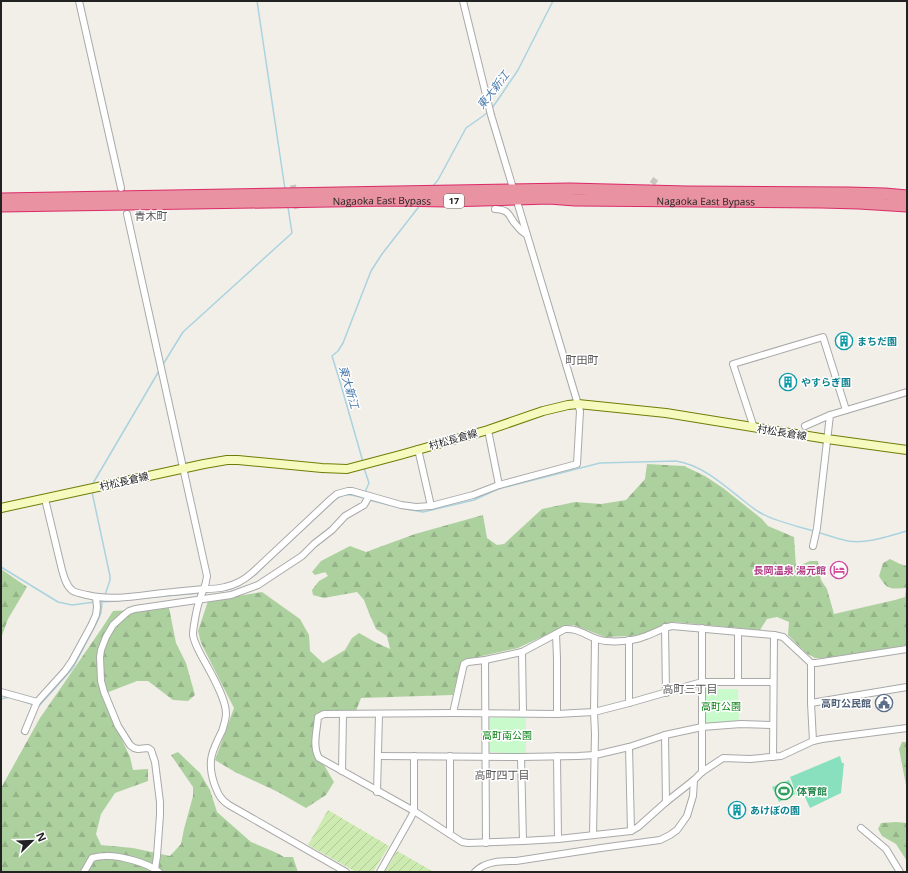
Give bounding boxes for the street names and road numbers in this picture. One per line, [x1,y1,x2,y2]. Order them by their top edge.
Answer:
street label: Nagaoka East Bypass [333,193,431,208]
road number: 17 [444,194,464,208]
street label: Nagaoka East Bypass [657,194,755,208]
street label: 村松長倉線 [756,421,808,443]
street label: 村松長倉線 [427,425,479,453]
street label: 村松長倉線 [98,469,150,493]

